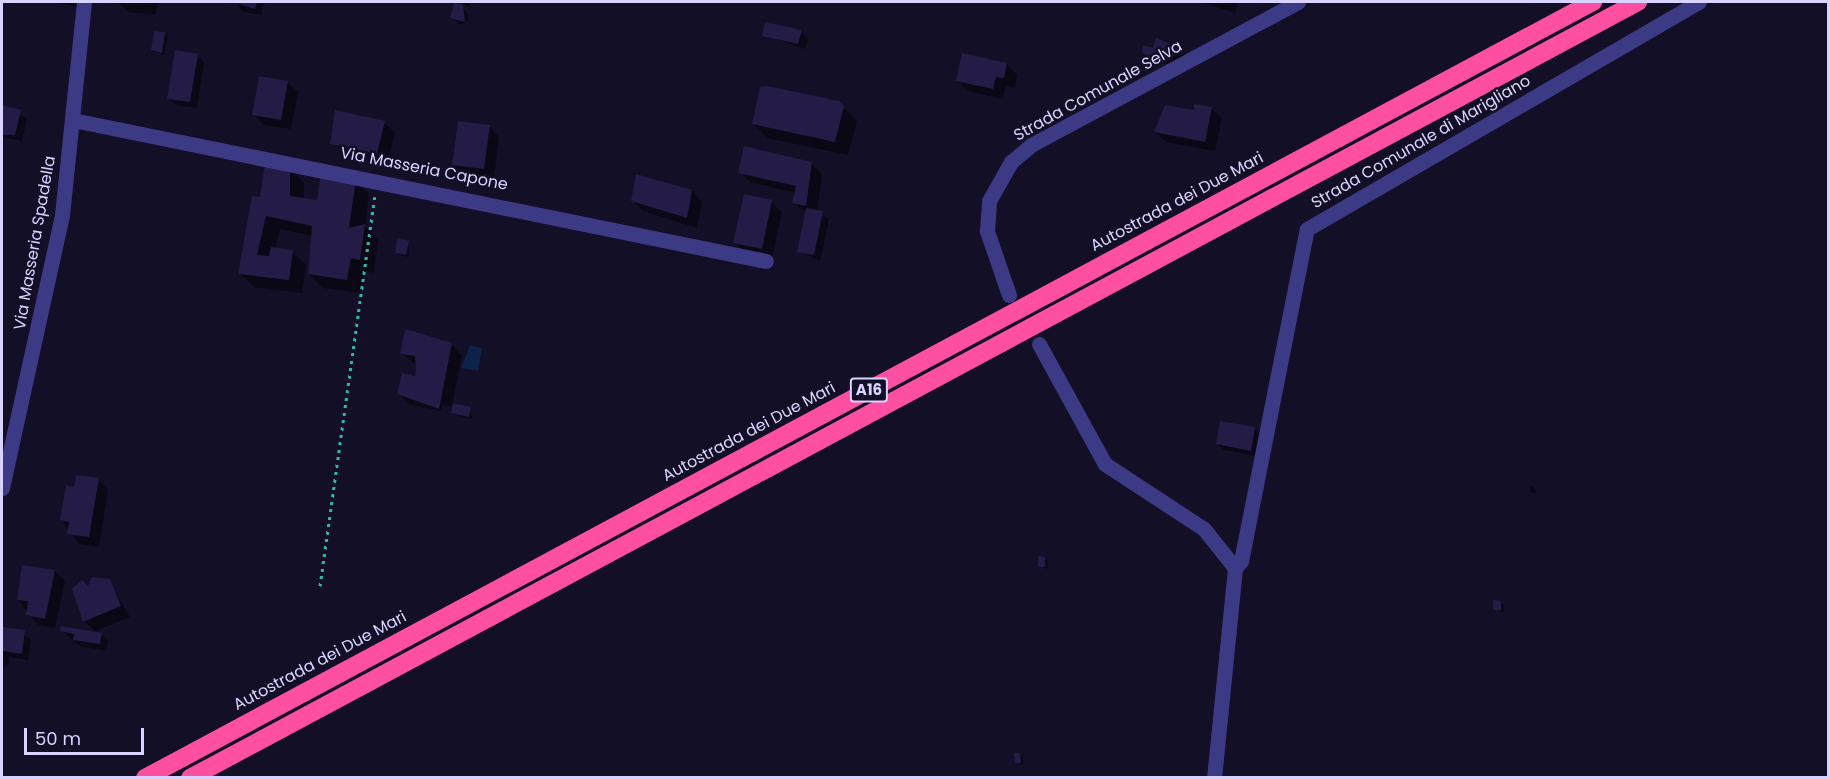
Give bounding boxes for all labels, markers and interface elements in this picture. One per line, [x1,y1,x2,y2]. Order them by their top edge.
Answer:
street label: Strada Comunale Selva [1011,37,1185,145]
street label: Strada Comunale di Marigliano [1308,71,1534,213]
street label: Via Masseria Capone [339,143,509,195]
street label: Autostrada dei Due Mari [1087,148,1267,256]
street label: Via Masseria Spadella [10,154,60,332]
street label: Autostrada dei Due Mari [659,378,839,486]
road number: A16 [850,378,888,402]
street label: Autostrada dei Due Mari [230,607,410,715]
scale bar [27,716,147,754]
text: 50 m [35,726,81,751]

